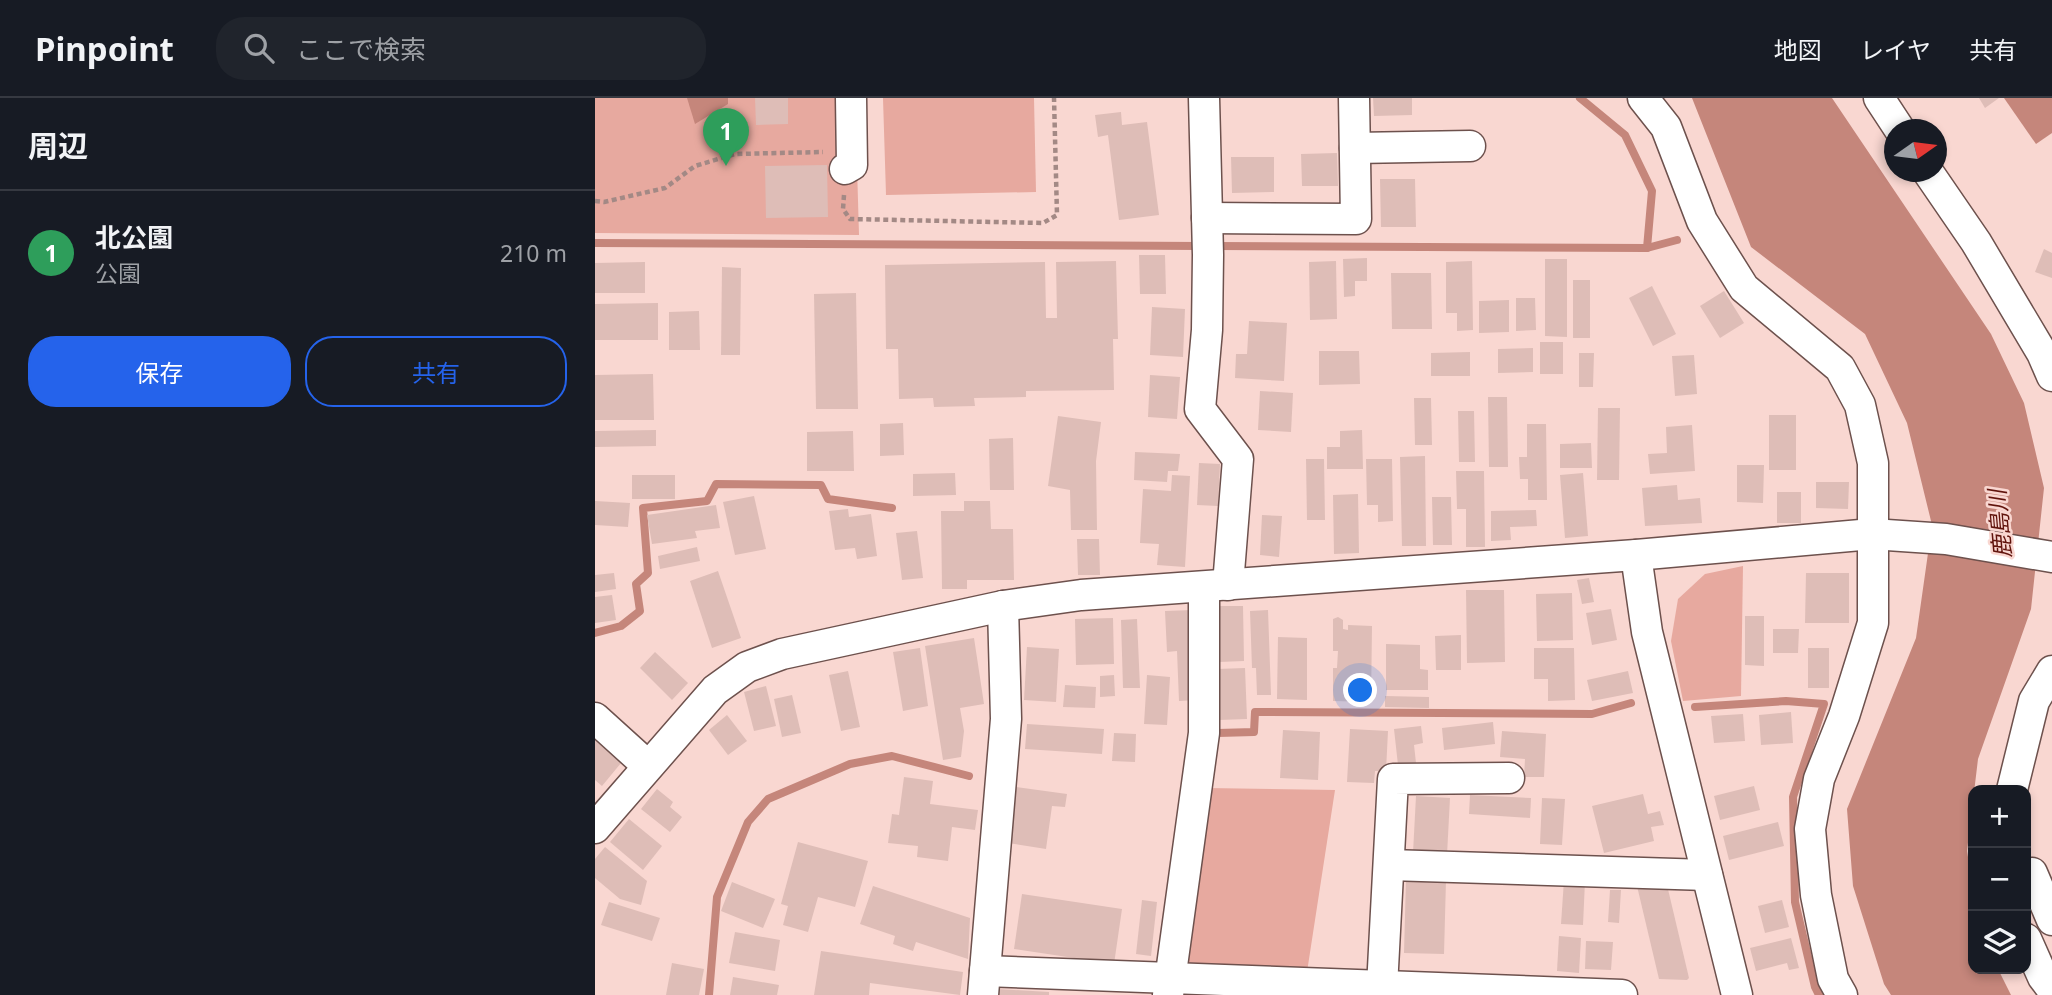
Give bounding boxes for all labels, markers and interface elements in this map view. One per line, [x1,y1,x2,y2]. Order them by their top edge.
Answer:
search box [216,17,706,80]
text: Pinpoint [35,26,174,71]
icon: search [240,29,278,67]
text: ここで検索 [296,31,426,67]
text: 地図 [1774,33,1822,66]
text: レイヤ [1860,33,1931,66]
text: 共有 [1969,33,2017,66]
pin: 1 [703,108,749,166]
north arrow [1884,119,1947,182]
text: 周辺 [28,125,88,166]
text: 北公園 [95,219,173,255]
text: 1 [44,237,58,269]
text: 210 m [500,237,567,269]
text: 公園 [95,257,141,289]
button: 保存 [28,336,291,407]
button: 共有 [305,336,567,407]
water label: 鹿島川 [1980,485,2018,560]
your location [1343,673,1377,707]
map controls [1968,785,2031,974]
button: + [1968,785,2031,848]
button: − [1968,848,2031,911]
button: layers [1968,911,2031,974]

